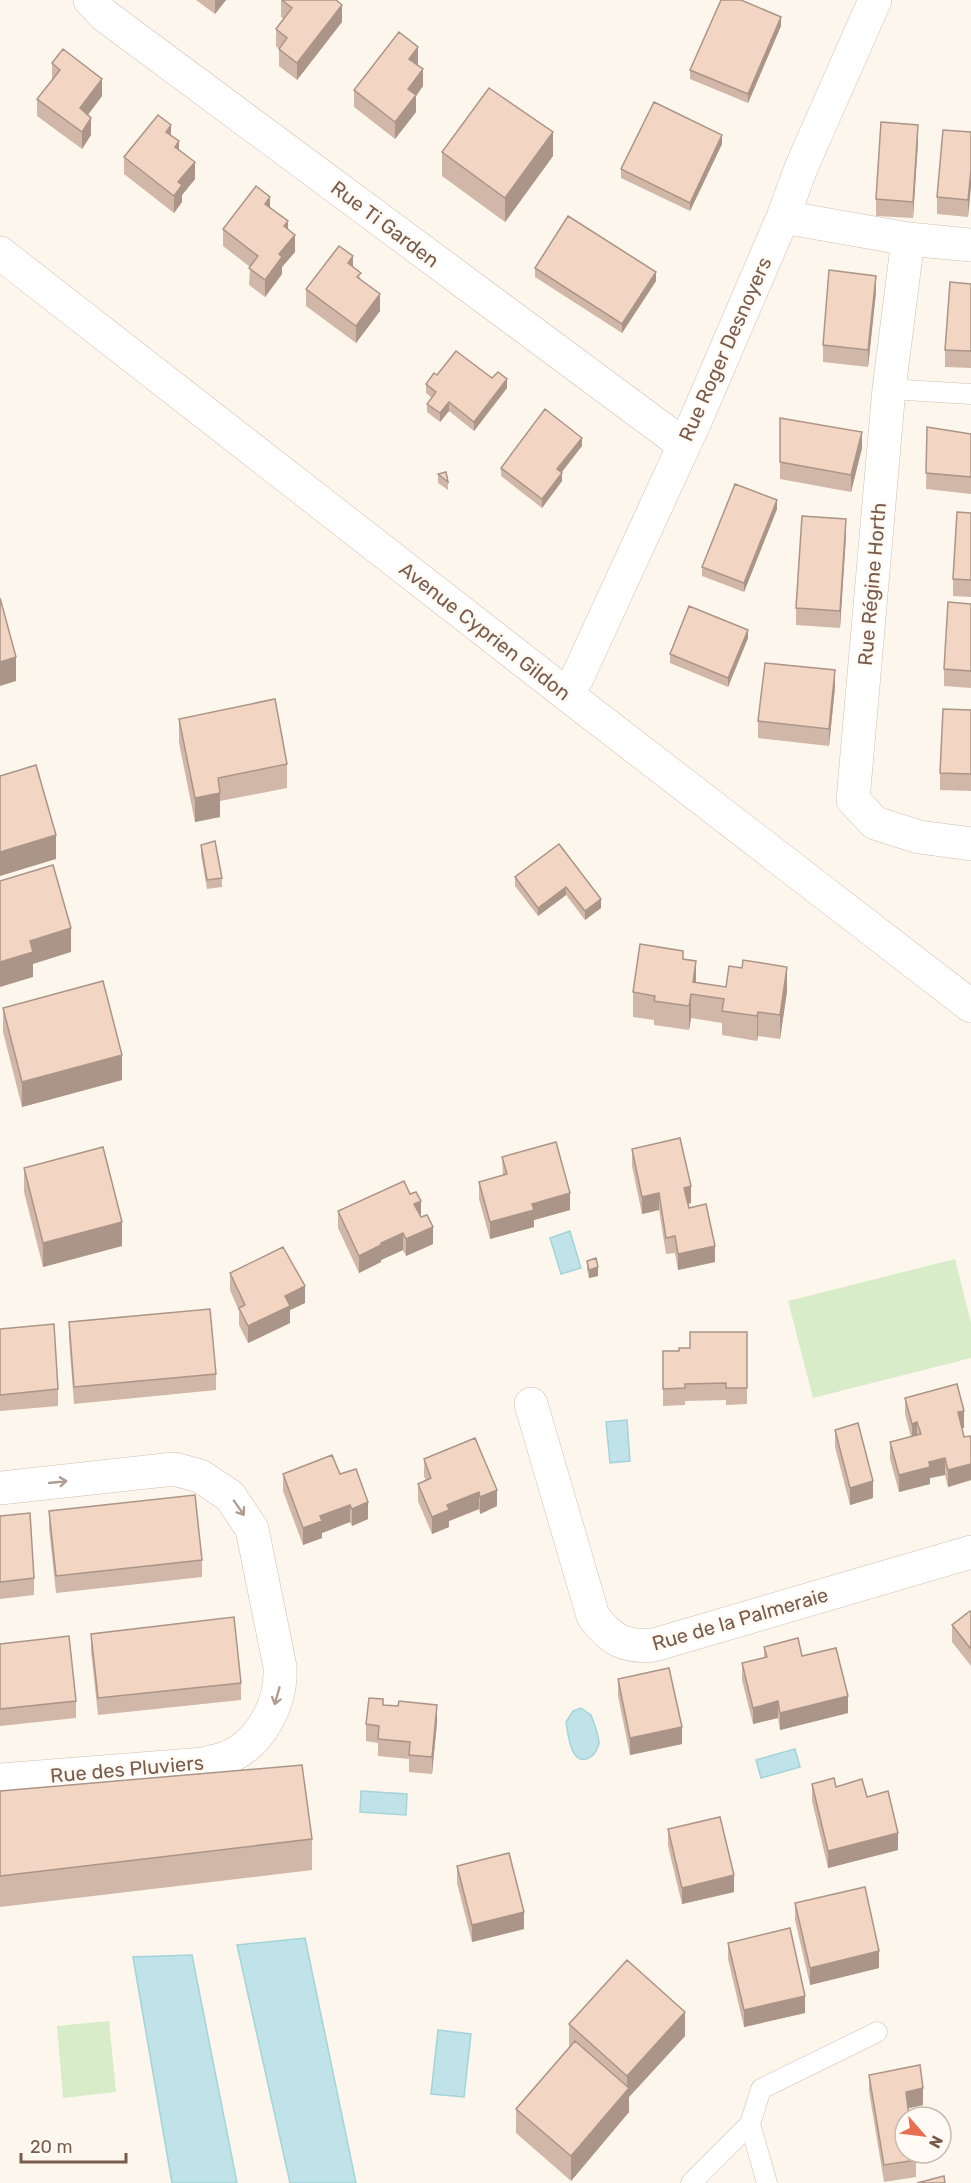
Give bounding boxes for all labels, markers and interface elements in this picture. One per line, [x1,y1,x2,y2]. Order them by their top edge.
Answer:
street label: Rue Ti Garden [326,176,444,272]
street label: Rue Roger Desnoyers [674,253,776,445]
street label: Rue Régine Horth [853,501,891,667]
street label: Avenue Cyprien Gildon [395,557,575,705]
one-way arrow [48,1476,68,1487]
one-way arrow [233,1500,245,1516]
street label: Rue de la Palmeraie [649,1582,831,1656]
one-way arrow [271,1686,282,1705]
street label: Rue des Pluviers [49,1750,205,1788]
north arrow [893,2105,953,2165]
scale bar [21,2126,126,2164]
text: N [925,2132,947,2151]
text: 20 m [30,2136,72,2158]

